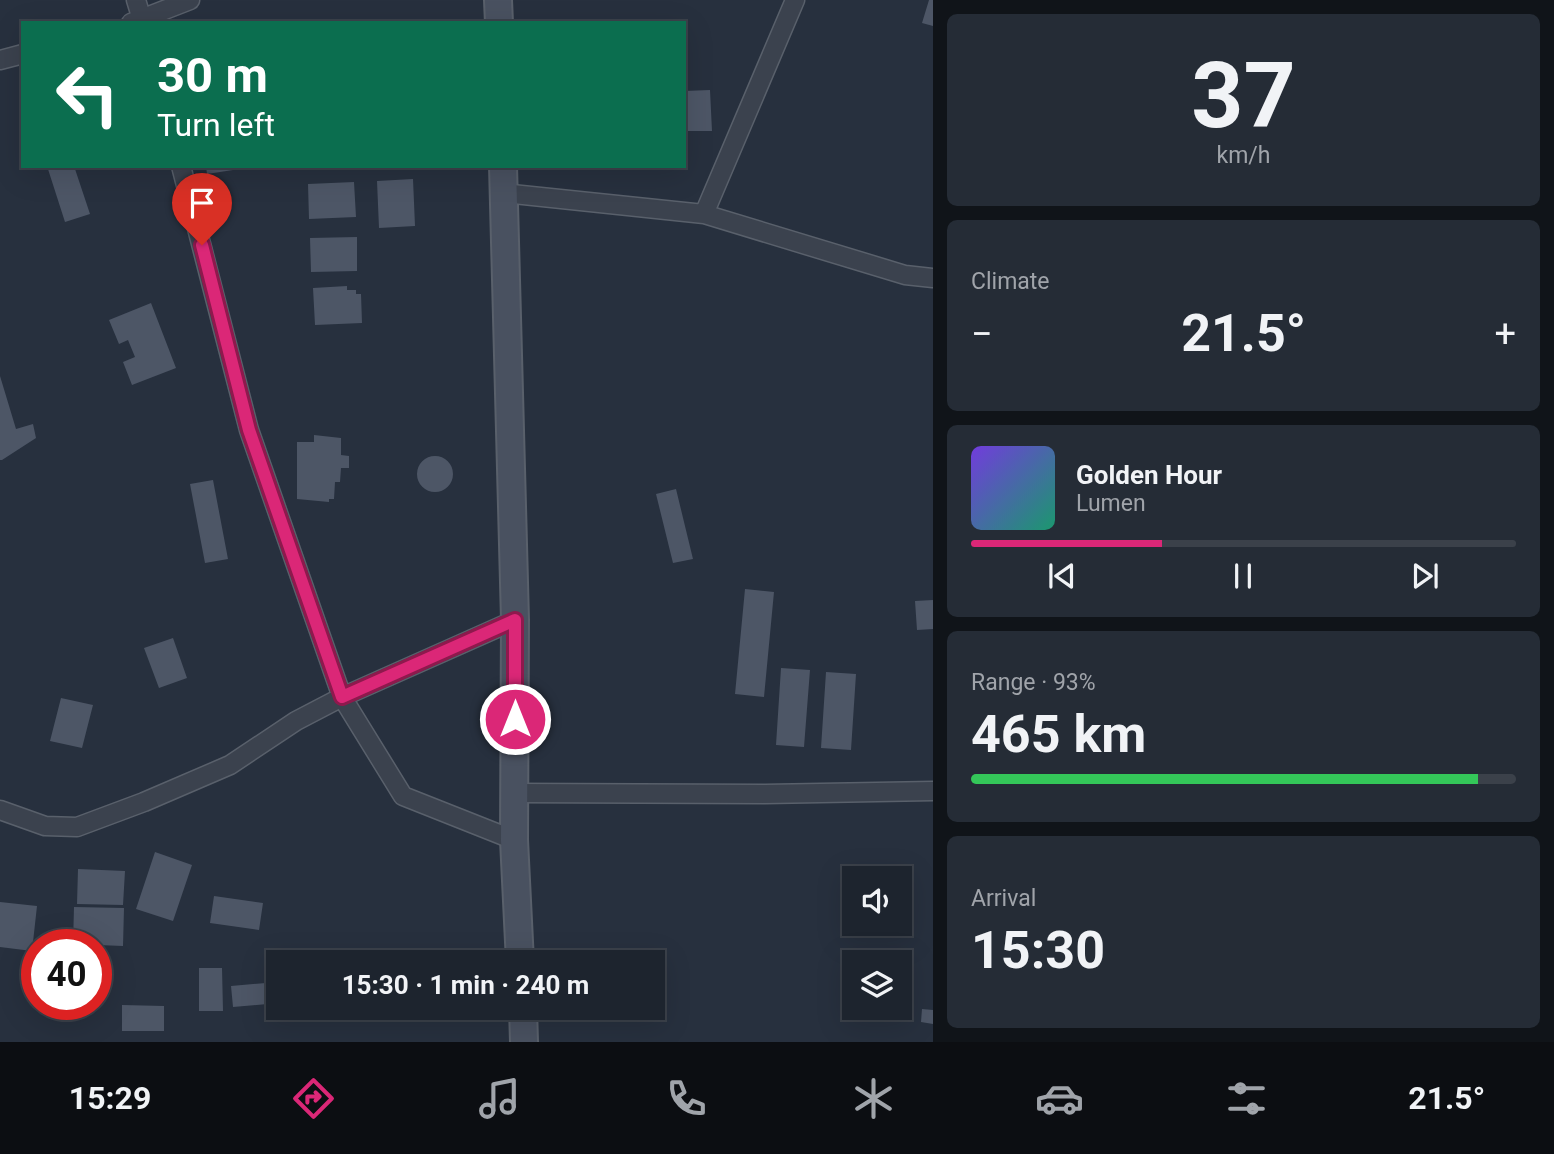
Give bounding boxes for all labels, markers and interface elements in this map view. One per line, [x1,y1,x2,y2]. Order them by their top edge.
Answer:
text: 37 [1191,43,1296,149]
text: 30 m [157,47,268,104]
icon: left [42,49,133,140]
text: Turn left [157,106,275,144]
text: km/h [1217,142,1271,169]
pin [172,173,232,245]
icon: arrive [183,184,221,222]
text: Climate [971,268,1050,295]
text: 21.5° [1181,303,1306,364]
text: − [971,312,993,356]
text: + [1494,312,1516,356]
text: Golden Hour [1076,460,1222,490]
text: Lumen [1076,490,1146,517]
icon: previous [1043,557,1081,595]
icon: pause [1224,557,1262,595]
icon: next [1406,557,1444,595]
text: Range · 93% [971,669,1096,696]
position arrow [478,682,552,756]
text: 465 km [971,704,1146,765]
map controls [842,866,912,1020]
button: sound [842,866,912,936]
text: Arrival [971,885,1036,912]
text: 15:30 [971,920,1105,981]
speed limit sign: 40 [21,929,112,1020]
button: layers [842,950,912,1020]
text: 15:30 · 1 min · 240 m [342,970,589,1000]
icon: directions [289,1074,338,1123]
icon: music [475,1074,524,1123]
icon: phone [662,1074,711,1123]
icon: climate [849,1074,898,1123]
icon: car [1035,1074,1084,1123]
icon: filters [1222,1074,1271,1123]
text: 15:29 [69,1079,151,1117]
text: 21.5° [1408,1079,1485,1117]

